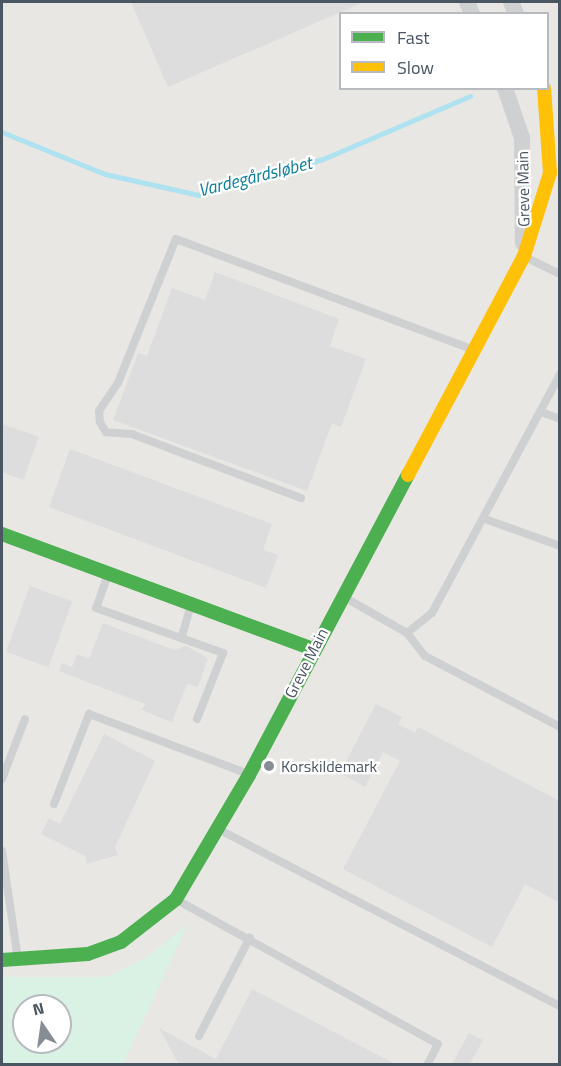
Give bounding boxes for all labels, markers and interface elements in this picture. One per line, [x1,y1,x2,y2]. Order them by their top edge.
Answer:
legend [339,12,549,90]
text: Fast [397,24,430,51]
text: Slow [397,54,434,81]
street label: Greve Main [513,151,533,227]
water label: Vardegårdsløbet [196,152,314,202]
street label: Greve Main [280,625,332,701]
place label: Korskildemark [281,756,377,776]
marker: Korskildemark [262,759,276,773]
north arrow [12,994,72,1054]
text: N [30,995,47,1021]

